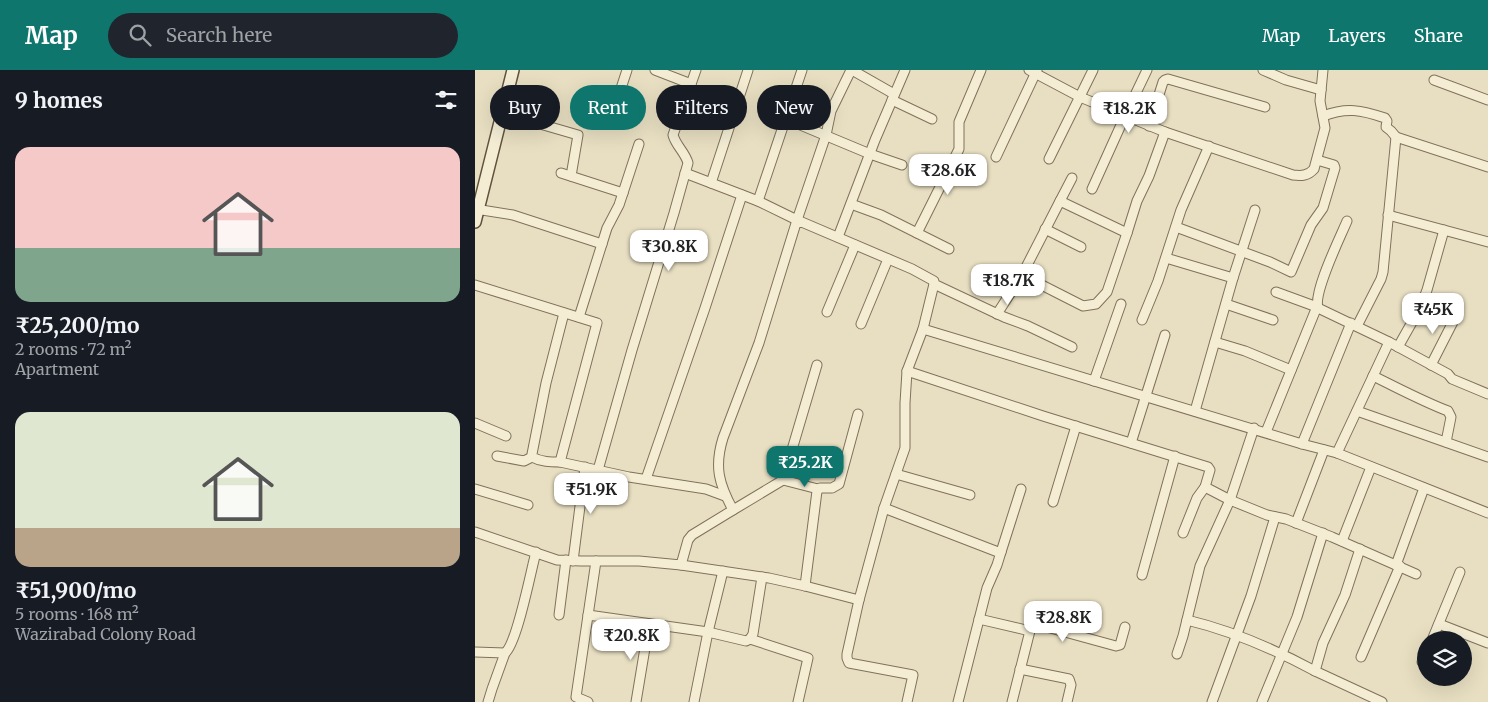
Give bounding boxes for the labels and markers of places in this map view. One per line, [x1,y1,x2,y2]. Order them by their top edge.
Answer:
pin: ₹18.2K [1088,92,1170,134]
pin: ₹28.6K [907,154,989,196]
pin: ₹30.8K [628,230,710,272]
pin: ₹18.7K [967,264,1049,306]
pin: ₹45K [1403,292,1463,335]
pin: ₹25.2K [764,446,846,488]
pin: ₹51.9K [550,472,632,515]
pin: ₹28.8K [1022,600,1104,643]
pin: ₹20.8K [590,618,672,661]

